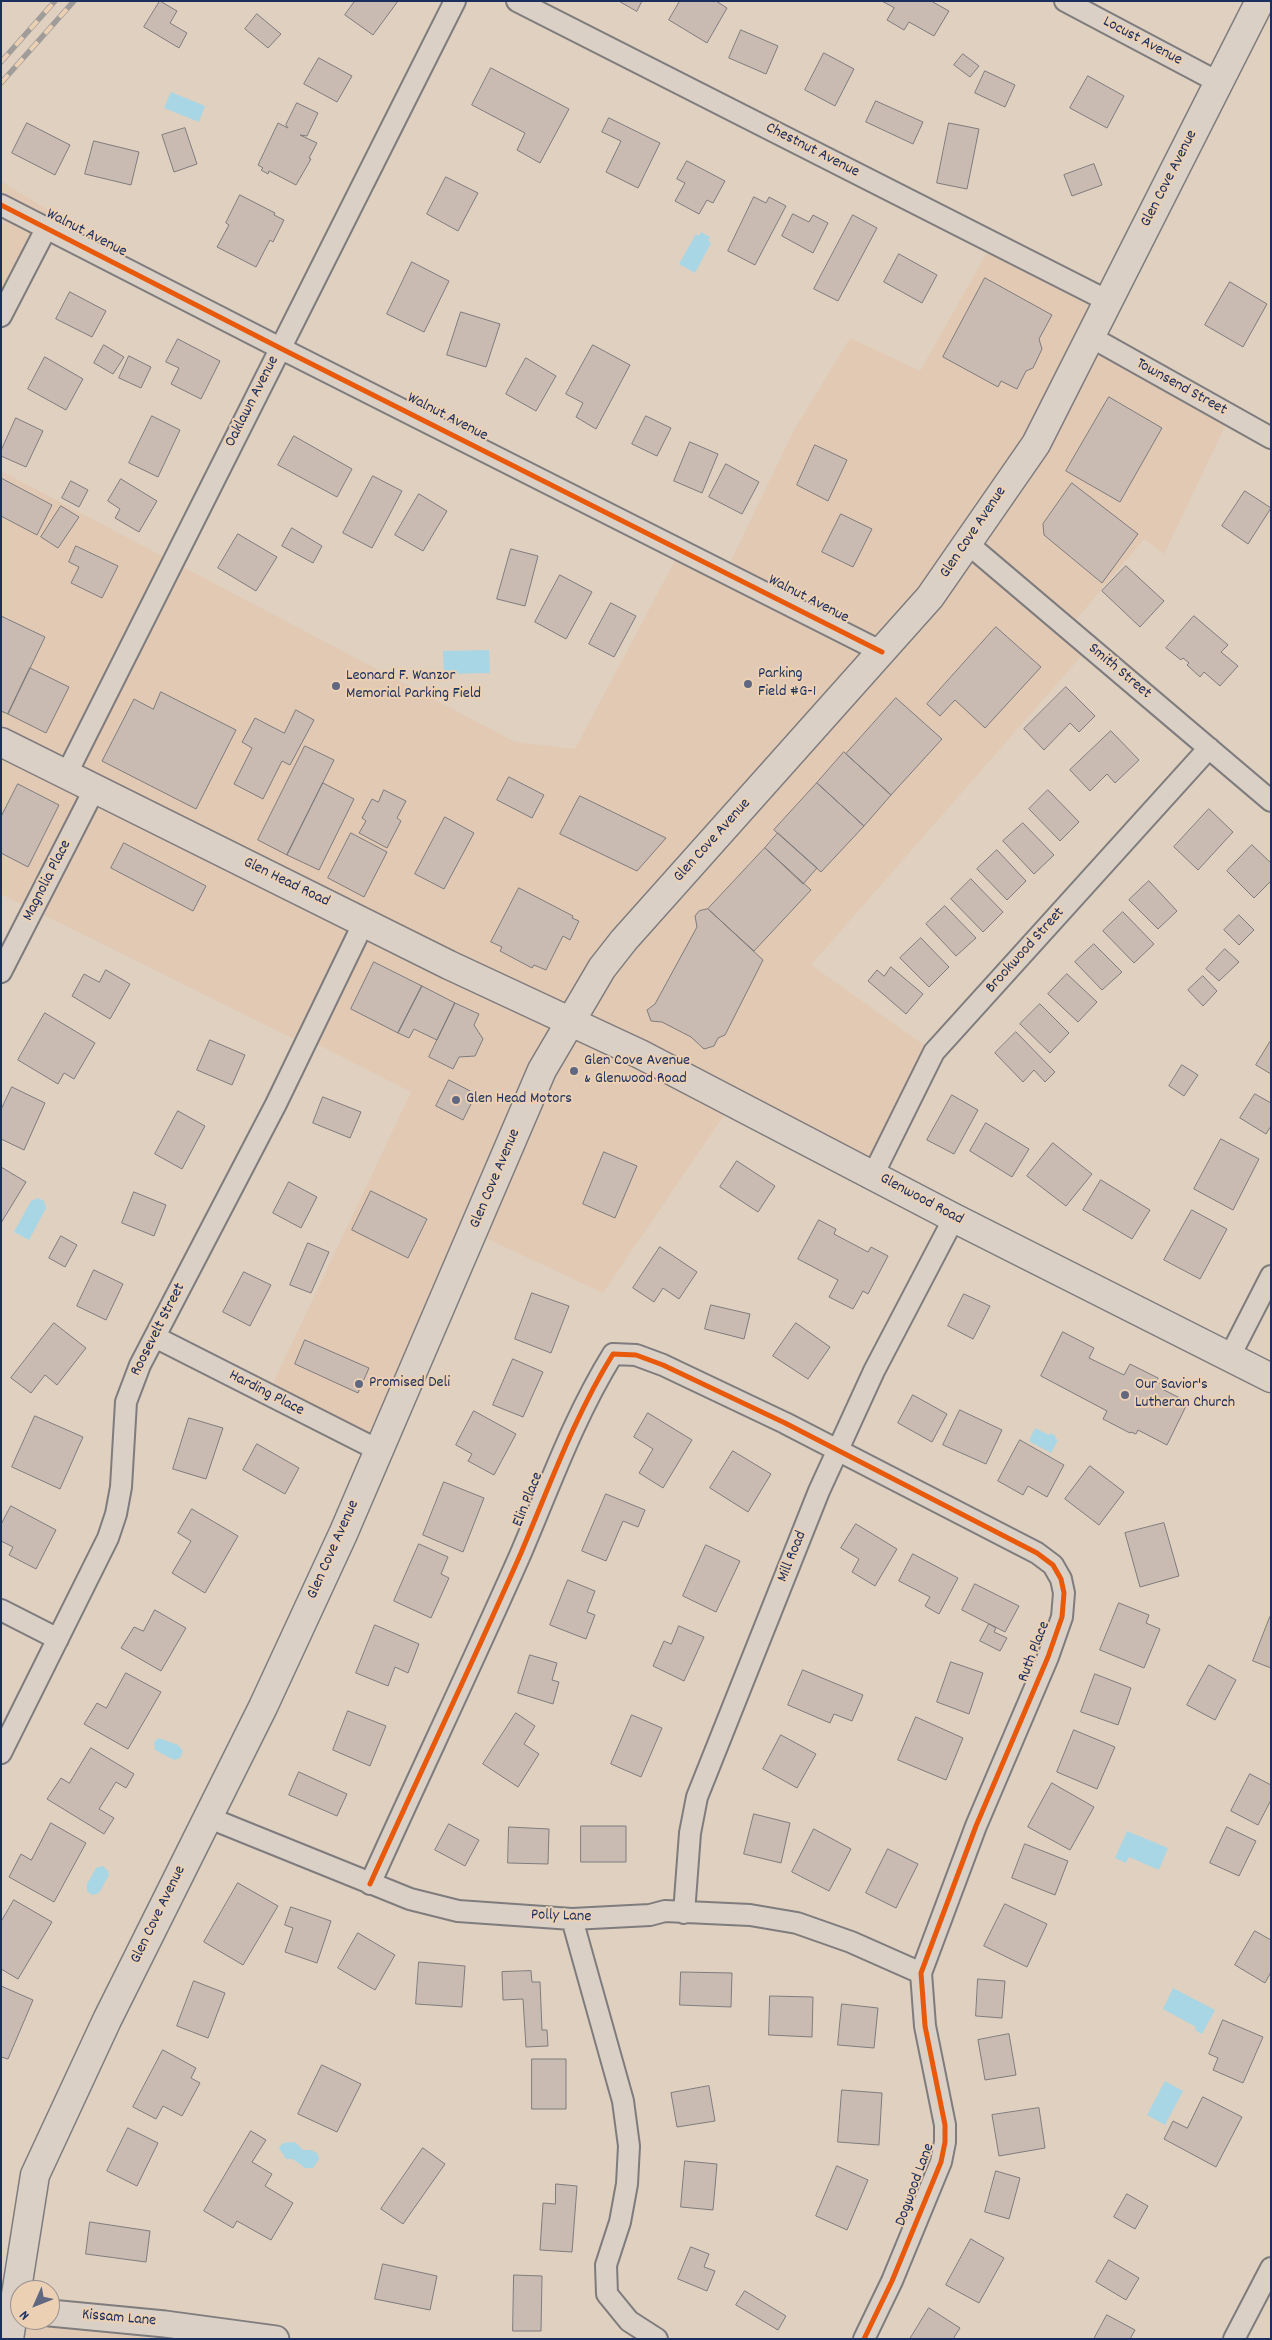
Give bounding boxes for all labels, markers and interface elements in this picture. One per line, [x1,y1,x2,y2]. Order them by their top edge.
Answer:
street label: Locust Avenue [1099,13,1185,71]
street label: Chestnut Avenue [762,119,862,183]
street label: Glen Cove Avenue [1137,127,1203,231]
street label: Walnut Avenue [42,205,130,263]
street label: Oaklawn Avenue [222,353,284,451]
street label: Townsend Street [1132,355,1230,421]
street label: Walnut Avenue [403,389,491,447]
street label: Glen Cove Avenue [936,484,1012,582]
street label: Walnut Avenue [764,571,852,629]
street label: Smith Street [1083,640,1155,704]
place label: Parking Field #G-1 [758,665,816,703]
place label: Leonard F. Wanzor Memorial Parking Field [346,667,481,705]
marker: Parking Field #G-1 [742,678,754,690]
marker: Leonard F. Wanzor Memorial Parking Field [330,680,342,692]
street label: Glen Cove Avenue [670,795,756,887]
street label: Magnolia Place [19,837,77,925]
street label: Glen Head Road [240,854,332,912]
street label: Brookwood Street [982,904,1070,998]
place label: Glen Cove Avenue & Glenwood Road [584,1052,690,1090]
marker: Glen Cove Avenue & Glenwood Road [568,1065,580,1077]
place label: Glen Head Motors [466,1090,572,1110]
marker: Glen Head Motors [450,1094,462,1106]
street label: Glen Cove Avenue [466,1126,526,1232]
street label: Glenwood Road [876,1170,966,1230]
street label: Roosevelt Street [127,1280,191,1380]
street label: Harding Place [225,1367,307,1421]
place label: Promised Deli [369,1374,450,1394]
place label: Our Savior's Lutheran Church [1135,1376,1235,1414]
marker: Promised Deli [353,1378,365,1390]
marker: Our Savior's Lutheran Church [1119,1389,1131,1401]
street label: Elin Place [509,1470,549,1530]
street label: Glen Cove Avenue [304,1498,364,1602]
street label: Mill Road [774,1529,812,1585]
street label: Ruth Place [1015,1619,1055,1685]
street label: Glen Cove Avenue [127,1863,191,1967]
street label: Polly Lane [530,1906,592,1928]
street label: Dogwood Lane [892,2141,940,2229]
north arrow [10,2280,60,2330]
text: N [15,2305,35,2324]
street label: Kissam Lane [81,2306,157,2332]

